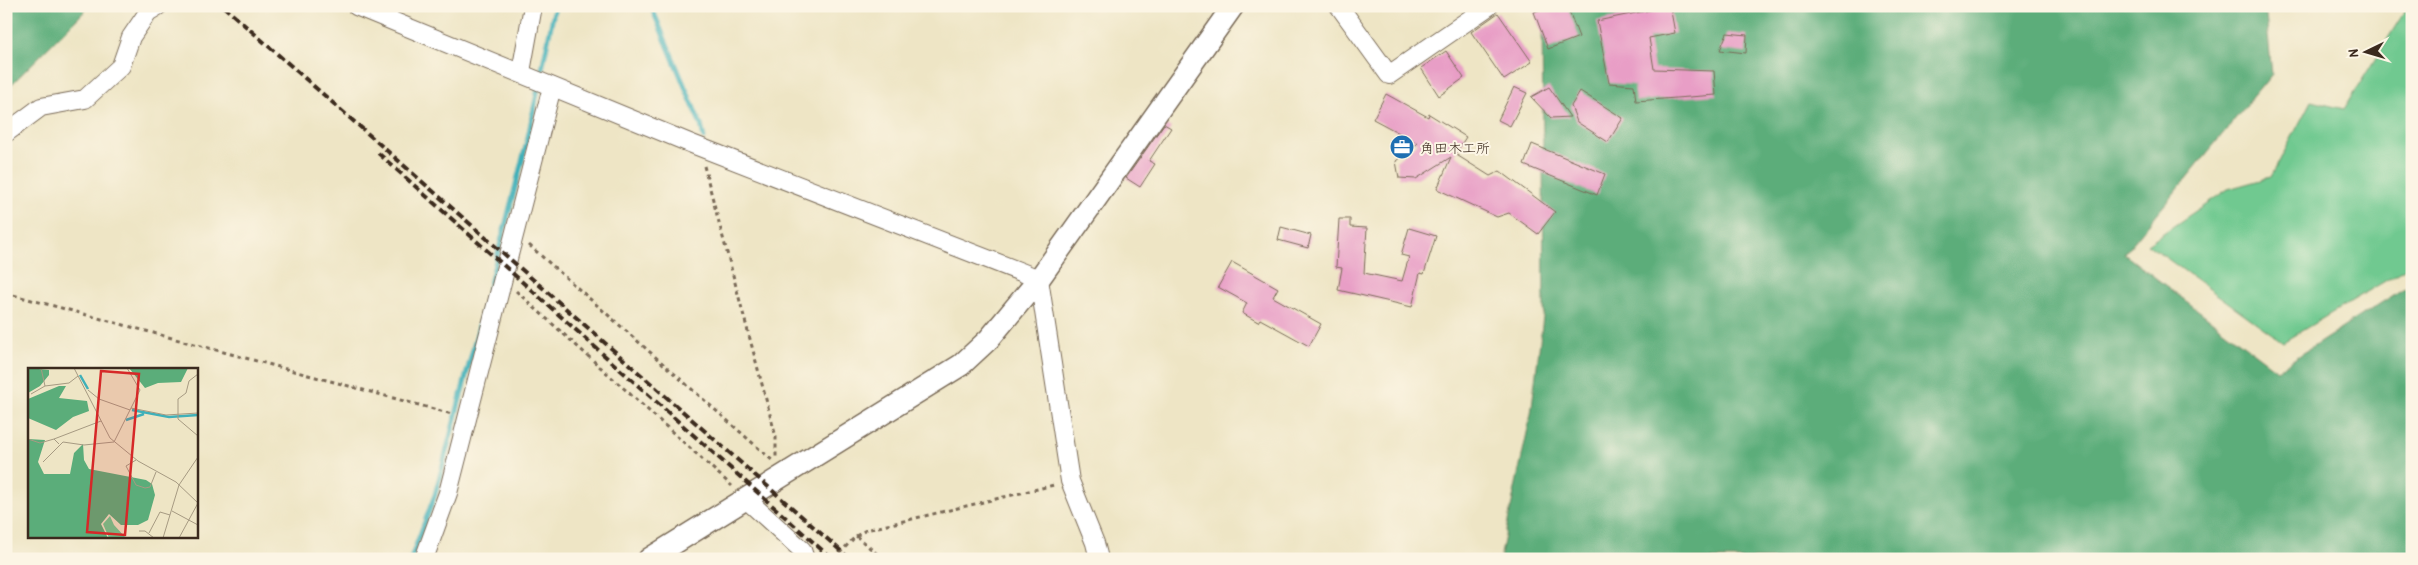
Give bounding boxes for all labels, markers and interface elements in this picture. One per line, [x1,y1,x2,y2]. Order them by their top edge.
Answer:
north arrow [2340,28,2390,78]
text: N [2343,48,2362,58]
office icon: 角田木工所 [1389,134,1415,160]
place label: 角田木工所 [1420,138,1490,157]
inset map [28,368,198,538]

